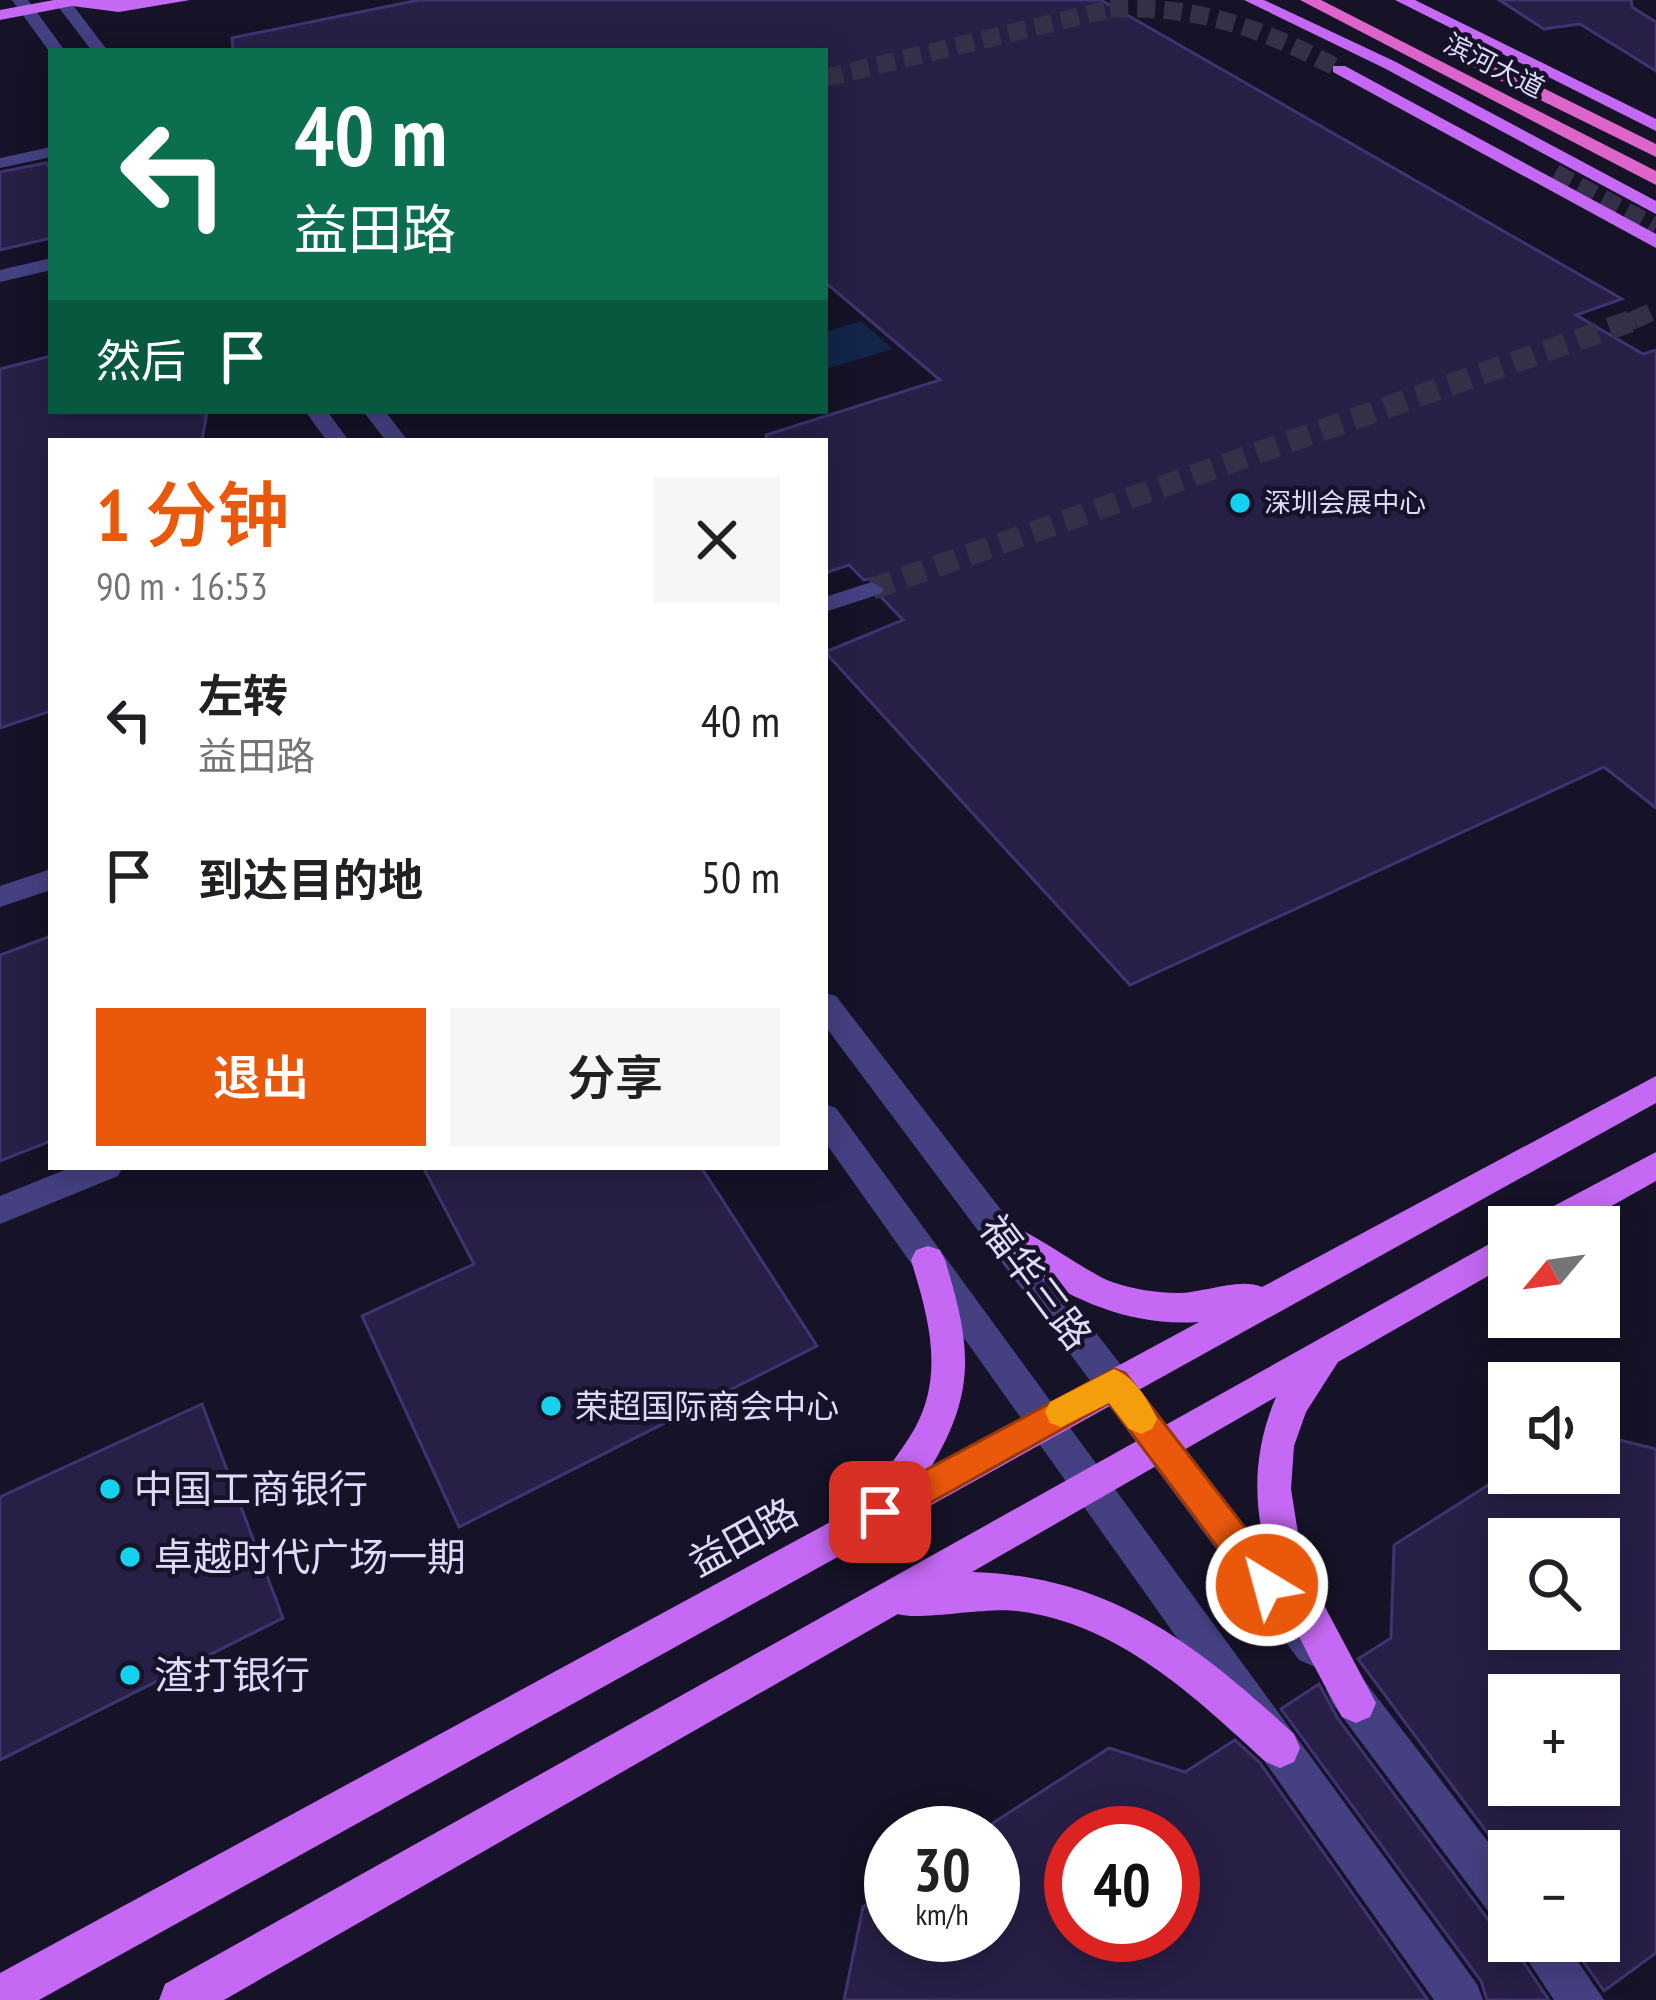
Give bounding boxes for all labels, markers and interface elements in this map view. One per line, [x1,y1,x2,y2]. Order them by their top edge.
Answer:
street label: 滨河大道 [1439,25,1550,105]
text: 40 m [294,80,447,189]
icon: left [96,96,252,252]
text: 益田路 [294,194,456,264]
icon: arrive [210,324,276,390]
text: 然后 [96,331,186,389]
text: 1 分钟 [96,468,289,561]
button: close [654,477,780,603]
place label: 深圳会展中心 [1264,485,1426,519]
marker: 深圳会展中心 [1227,490,1253,516]
text: 90 m · 16:53 [96,560,268,611]
text: 左转 [198,666,288,724]
icon: left [96,687,162,753]
text: 40 m [701,691,780,749]
text: 益田路 [198,730,315,781]
icon: arrive [96,843,162,909]
text: 50 m [701,847,780,905]
text: 到达目的地 [198,850,423,908]
button: 退出 [96,1008,426,1146]
button: 分享 [450,1008,780,1146]
street label: 福华三路 [969,1204,1104,1359]
north arrow [1488,1206,1620,1338]
map controls [1488,1206,1620,1962]
button: sound [1488,1362,1620,1494]
place label: 荣超国际商会中心 [575,1384,839,1427]
marker: 荣超国际商会中心 [538,1393,564,1419]
pin [829,1461,931,1563]
place label: 中国工商银行 [134,1463,368,1514]
marker: 中国工商银行 [97,1476,123,1502]
icon: arrive [847,1479,913,1545]
street label: 益田路 [679,1486,806,1587]
button: search [1488,1518,1620,1650]
position arrow [1204,1522,1330,1648]
place label: 卓越时代广场一期 [154,1531,466,1582]
marker: 卓越时代广场一期 [117,1544,143,1570]
place label: 渣打银行 [154,1649,310,1700]
marker: 渣打银行 [117,1662,143,1688]
button: + [1488,1674,1620,1806]
speed limit sign: 40 [1044,1806,1200,1962]
text: 30 [913,1830,971,1908]
button: − [1488,1830,1620,1962]
text: km/h [915,1894,969,1933]

